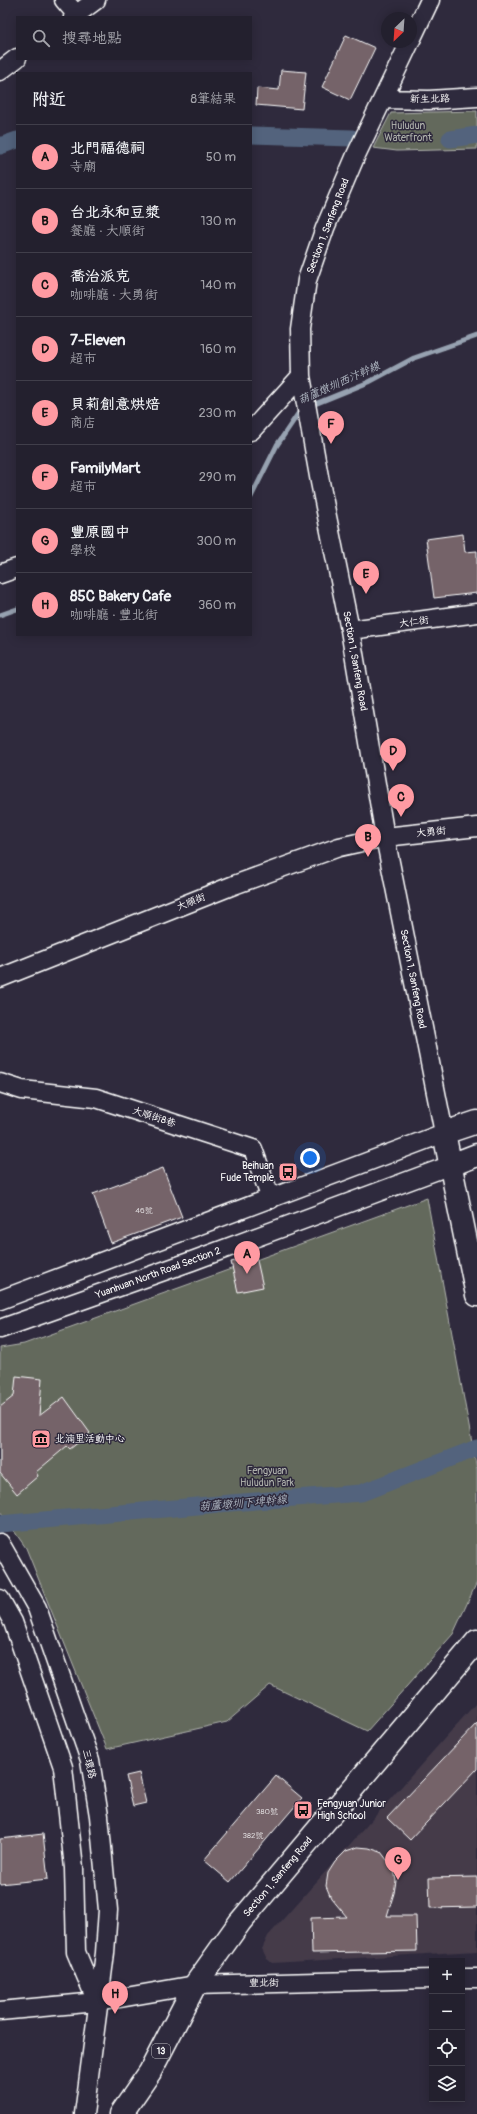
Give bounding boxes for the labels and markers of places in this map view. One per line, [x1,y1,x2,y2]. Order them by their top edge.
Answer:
pin: F [318,411,344,444]
pin: E [353,561,379,594]
pin: D [380,738,406,771]
pin: C [388,784,414,817]
pin: B [355,824,381,857]
place label: Beihuan Fude Temple [220,1160,274,1184]
bus stop icon: Beihuan Fude Temple [277,1161,299,1183]
pin: A [234,1241,260,1274]
museum icon: 北湳里活動中心 [30,1428,52,1450]
place label: 北湳里活動中心 [55,1433,125,1445]
place label: Fengyuan Junior High School [317,1798,386,1822]
bus stop icon: Fengyuan Junior High School [292,1799,314,1821]
pin: G [385,1847,411,1880]
pin: H [102,1981,128,2014]

